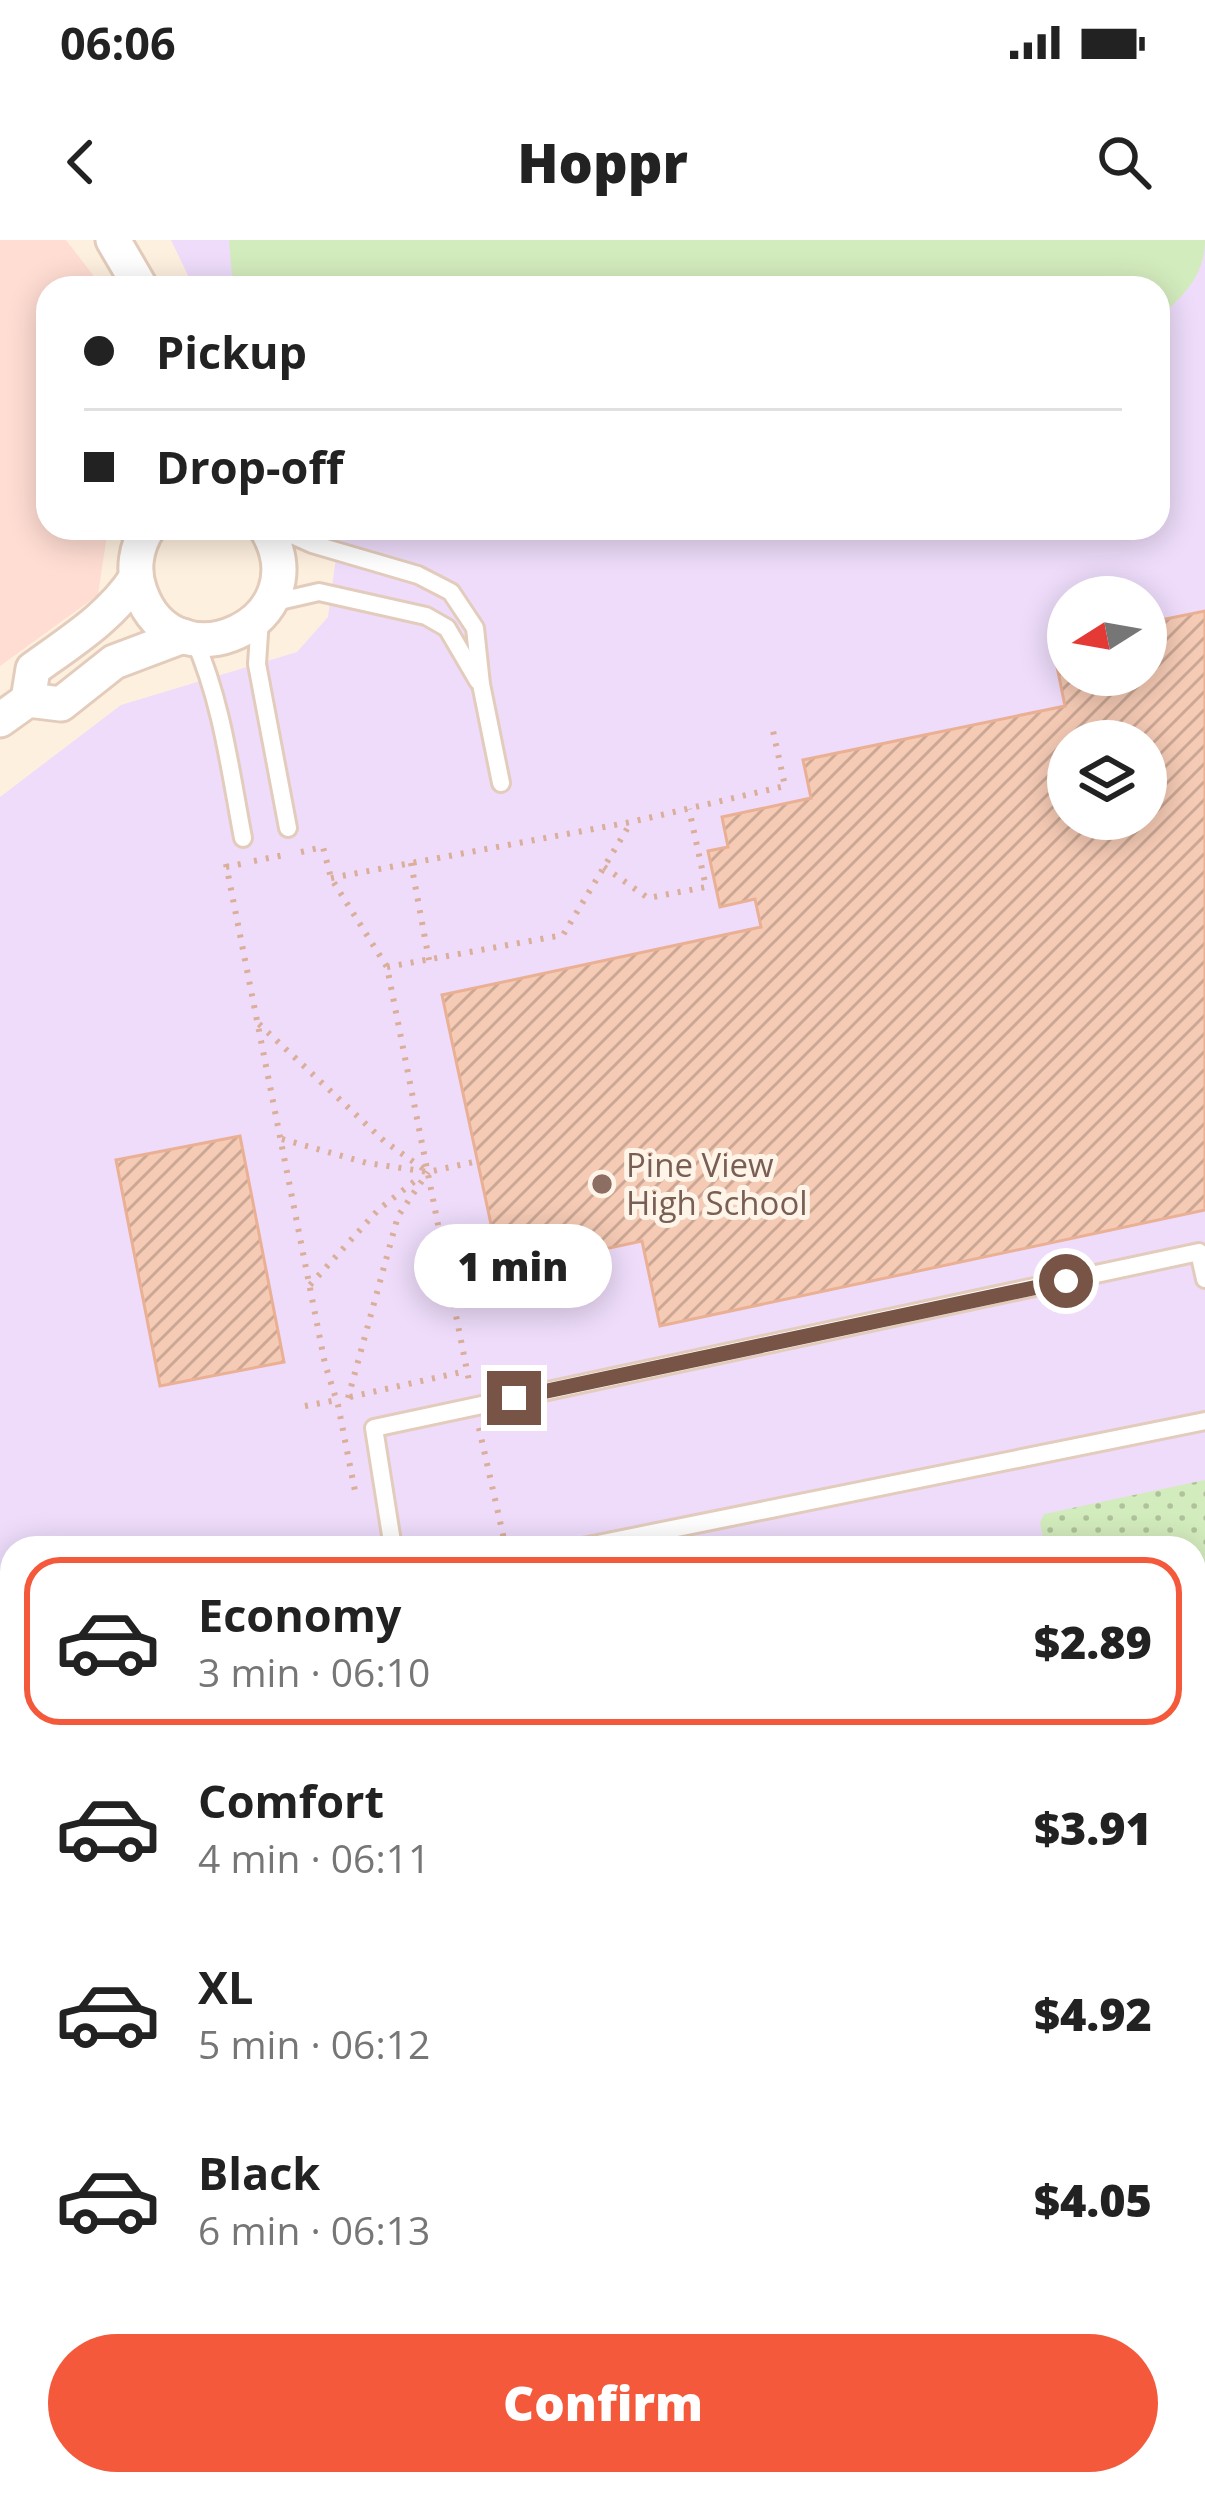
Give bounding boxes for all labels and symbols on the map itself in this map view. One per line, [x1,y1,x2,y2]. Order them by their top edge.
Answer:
north arrow [1047,576,1167,696]
place label: Pine View High School [626,1142,808,1225]
marker: Pine View High School [589,1171,615,1197]
callout: 1 min [415,1224,613,1308]
route start [1039,1254,1093,1308]
route end [487,1371,541,1425]

